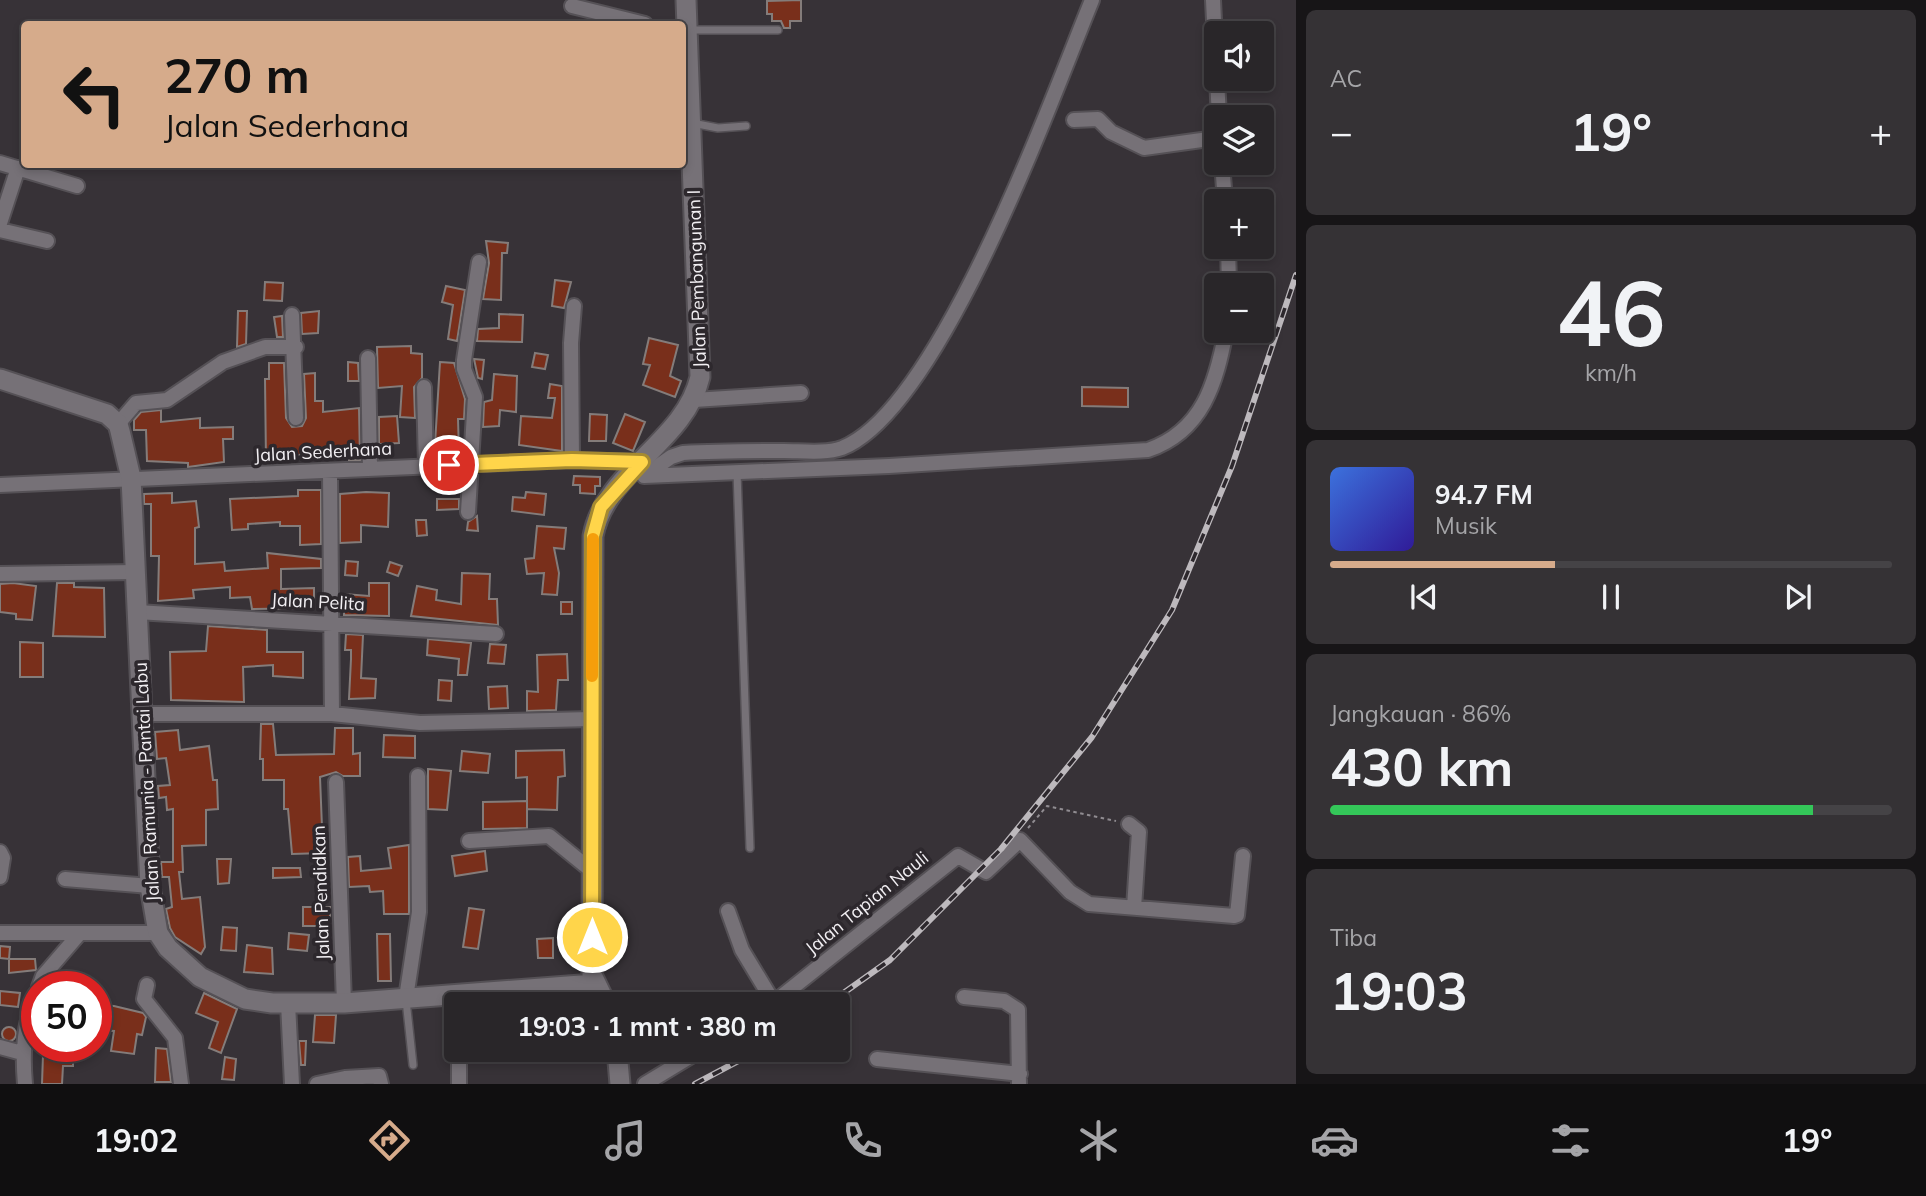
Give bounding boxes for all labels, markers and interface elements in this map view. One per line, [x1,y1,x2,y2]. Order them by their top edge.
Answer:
map controls [1204,21,1274,343]
button: sound [1204,21,1274,91]
text: 270 m [164,44,310,105]
icon: left [49,49,140,140]
text: AC [1330,64,1362,93]
text: 19° [1570,99,1652,164]
text: Jalan Sederhana [164,105,409,145]
button: layers [1204,105,1274,175]
text: − [1330,108,1353,156]
text: + [1869,108,1892,156]
street label: Jalan Pembangunan I [682,189,711,369]
button: + [1204,189,1274,259]
text: 46 [1556,255,1666,369]
button: − [1204,273,1274,343]
text: km/h [1585,358,1637,387]
pin [419,435,479,495]
street label: Jalan Sederhana [254,436,392,467]
icon: arrive [430,446,468,484]
text: 94.7 FM [1435,478,1533,511]
text: Musik [1435,511,1497,540]
icon: previous [1405,578,1443,616]
icon: pause [1592,578,1630,616]
icon: next [1779,578,1817,616]
street label: Jalan Pelita [271,588,365,615]
street label: Jalan Ramunia - Pantai Labu [129,662,164,902]
text: Jangkauan · 86% [1330,699,1511,728]
text: 430 km [1330,734,1513,799]
street label: Jalan Pendidkan [307,825,334,961]
street label: Jalan Tapian Nauli [801,846,933,959]
position arrow [555,900,629,974]
text: Tiba [1330,923,1377,952]
text: 19:03 [1330,958,1468,1023]
speed limit sign: 50 [21,971,112,1062]
text: 19:03 · 1 mnt · 380 m [517,1010,777,1043]
icon: directions [365,1116,414,1165]
icon: music [601,1116,650,1165]
icon: phone [838,1116,887,1165]
icon: climate [1074,1116,1123,1165]
icon: car [1310,1116,1359,1165]
icon: filters [1546,1116,1595,1165]
text: 19:02 [94,1120,178,1160]
text: 19° [1782,1120,1832,1160]

